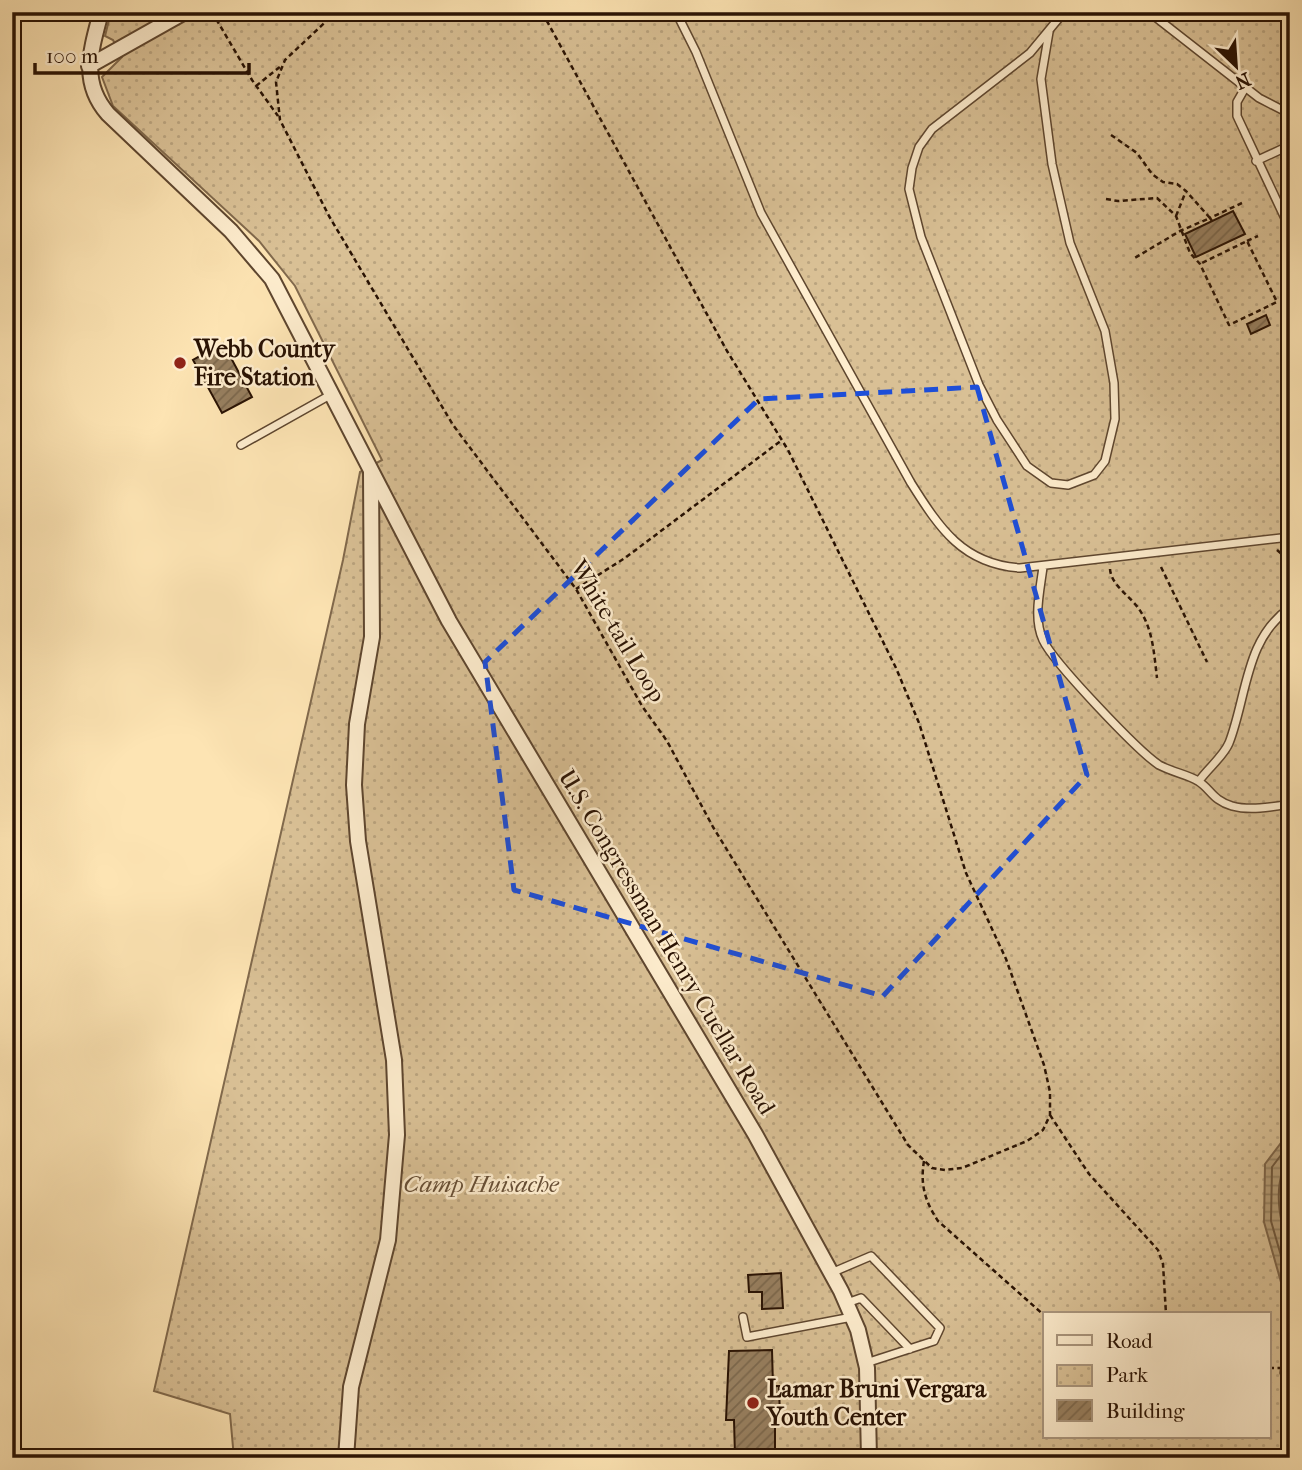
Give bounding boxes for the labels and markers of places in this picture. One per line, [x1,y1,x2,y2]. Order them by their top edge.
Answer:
place label: Webb County Fire Station [193,335,336,391]
marker: Webb County Fire Station [172,355,188,371]
place label: Lamar Bruni Vergara Youth Center [765,1375,987,1431]
marker: Lamar Bruni Vergara Youth Center [745,1395,761,1411]

